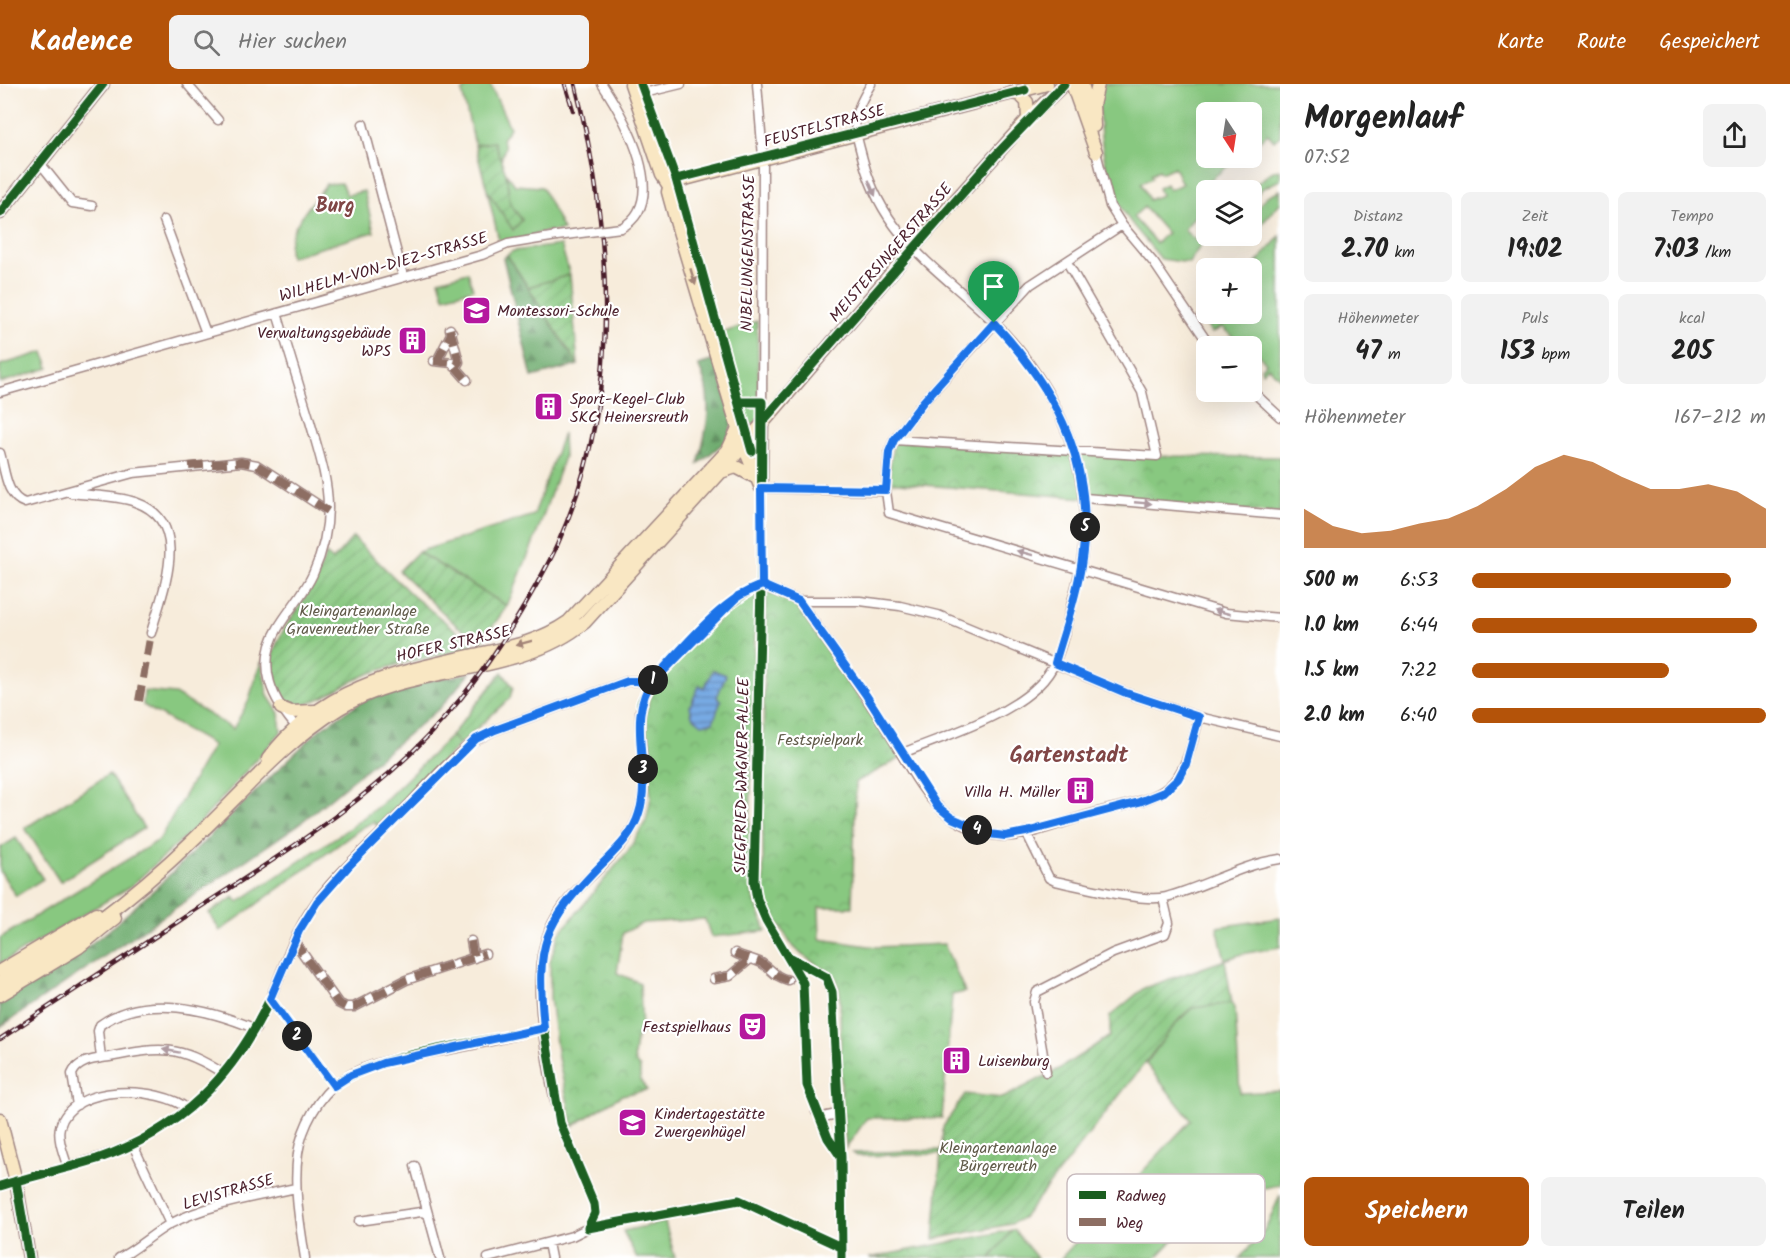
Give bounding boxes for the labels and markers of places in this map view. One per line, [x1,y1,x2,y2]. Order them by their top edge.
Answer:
pin [968,261,1019,323]
school or university icon: Montessori-Schule [460,294,492,326]
place label: Montessori-Schule [497,299,619,324]
place label: Verwaltungsgebäude WPS [257,321,391,364]
building icon: Verwaltungsgebäude WPS [396,325,428,357]
place label: Sport-Kegel-Club SKC Heinersreuth [570,387,688,430]
building icon: Sport-Kegel-Club SKC Heinersreuth [533,391,565,423]
pin: 5 [1070,512,1100,542]
pin: 1 [638,665,668,695]
pin: 3 [628,754,658,784]
building icon: Villa H. Müller [1065,775,1097,807]
place label: Villa H. Müller [964,780,1062,805]
pin: 4 [962,815,992,845]
theatre icon: Festspielhaus [736,1010,768,1042]
place label: Festspielhaus [642,1015,731,1040]
pin: 2 [282,1021,312,1051]
building icon: Luisenburg [941,1044,973,1076]
place label: Luisenburg [978,1049,1050,1074]
place label: Kindertagestätte Zwergenhügel [654,1102,765,1145]
school or university icon: Kindertagestätte Zwergenhügel [617,1106,649,1138]

